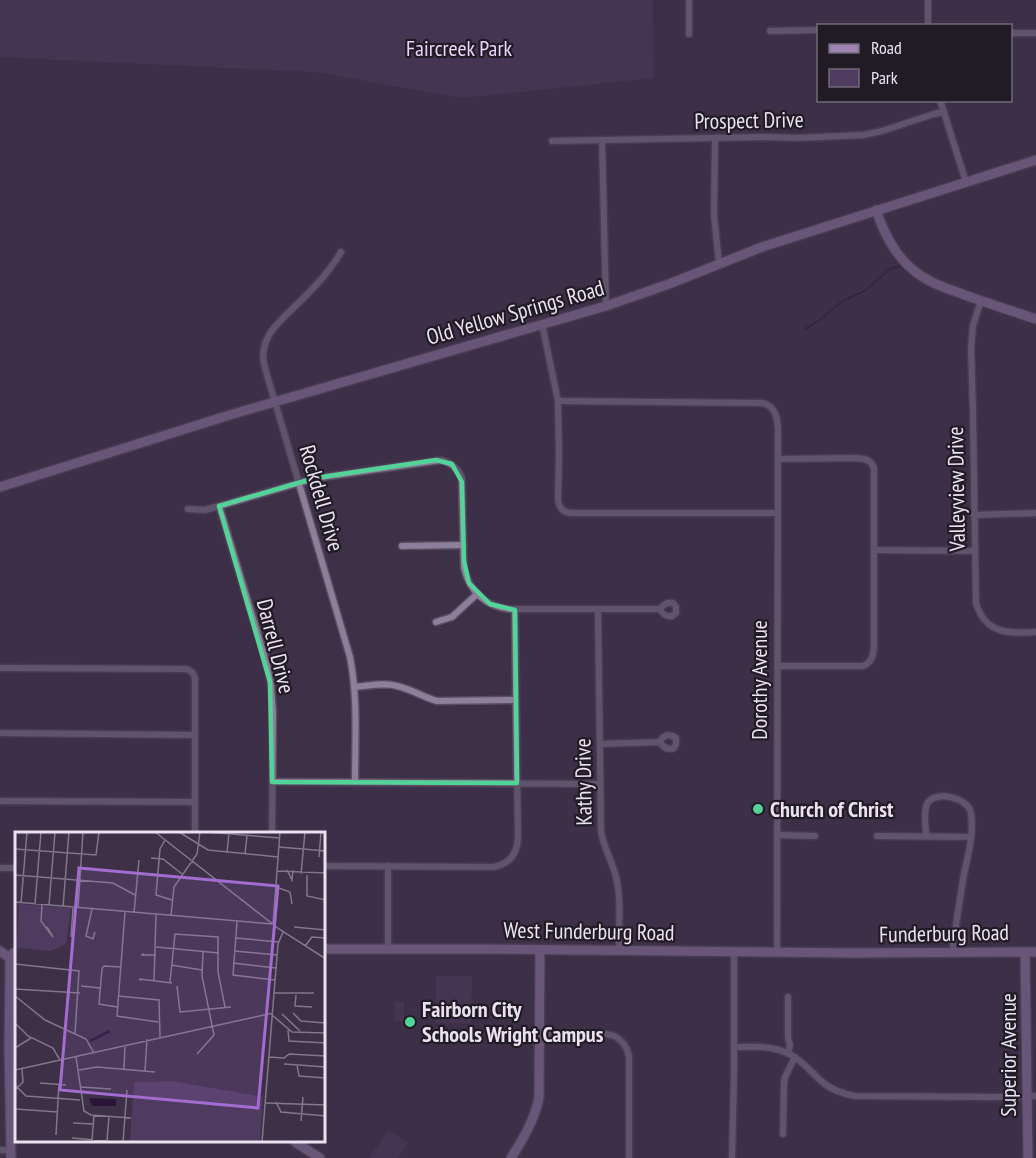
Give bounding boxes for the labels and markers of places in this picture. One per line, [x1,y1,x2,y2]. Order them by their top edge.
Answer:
place label: Church of Christ [770,795,894,823]
marker: Church of Christ [751,802,765,816]
place label: Fairborn City Schools Wright Campus [422,995,604,1048]
marker: Fairborn City Schools Wright Campus [403,1015,417,1029]

